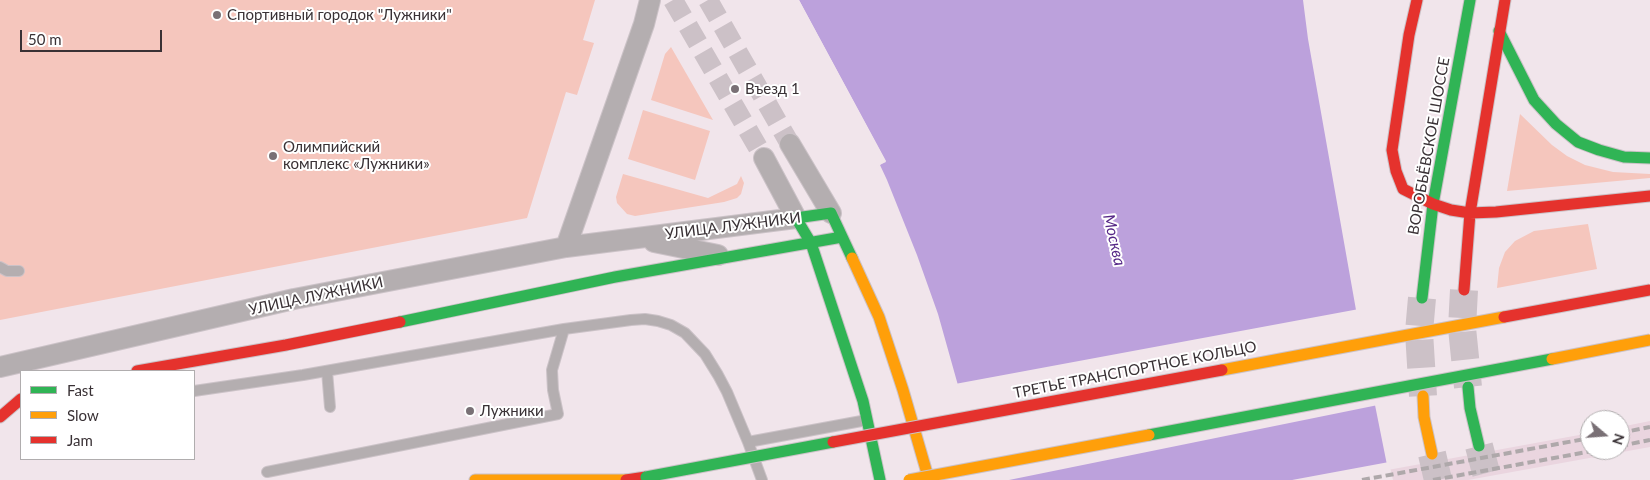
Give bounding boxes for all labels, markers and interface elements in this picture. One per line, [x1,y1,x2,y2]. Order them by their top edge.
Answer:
place label: Спортивный городок "Лужники" [227,6,452,24]
marker: Спортивный городок "Лужники" [211,9,223,21]
scale bar [22,20,165,52]
text: 50 m [28,30,62,48]
street label: ВОРОБЬЁВСКОЕ ШОССЕ [1404,56,1454,236]
place label: Въезд 1 [745,80,800,98]
marker: Въезд 1 [729,83,741,95]
place label: Олимпийский комплекс «Лужники» [283,138,430,173]
marker: Олимпийский комплекс «Лужники» [267,150,279,162]
street label: УЛИЦА ЛУЖНИКИ [664,209,802,243]
water label: Москва [1099,212,1129,268]
street label: УЛИЦА ЛУЖНИКИ [247,273,385,319]
street label: ТРЕТЬЕ ТРАНСПОРТНОЕ КОЛЬЦО [1012,338,1258,402]
legend [20,370,195,460]
text: Fast [67,381,94,399]
place label: Лужники [480,402,544,420]
marker: Лужники [464,405,476,417]
text: Slow [67,406,99,424]
north arrow [1580,410,1630,460]
text: Jam [67,431,93,449]
text: N [1609,432,1629,447]

